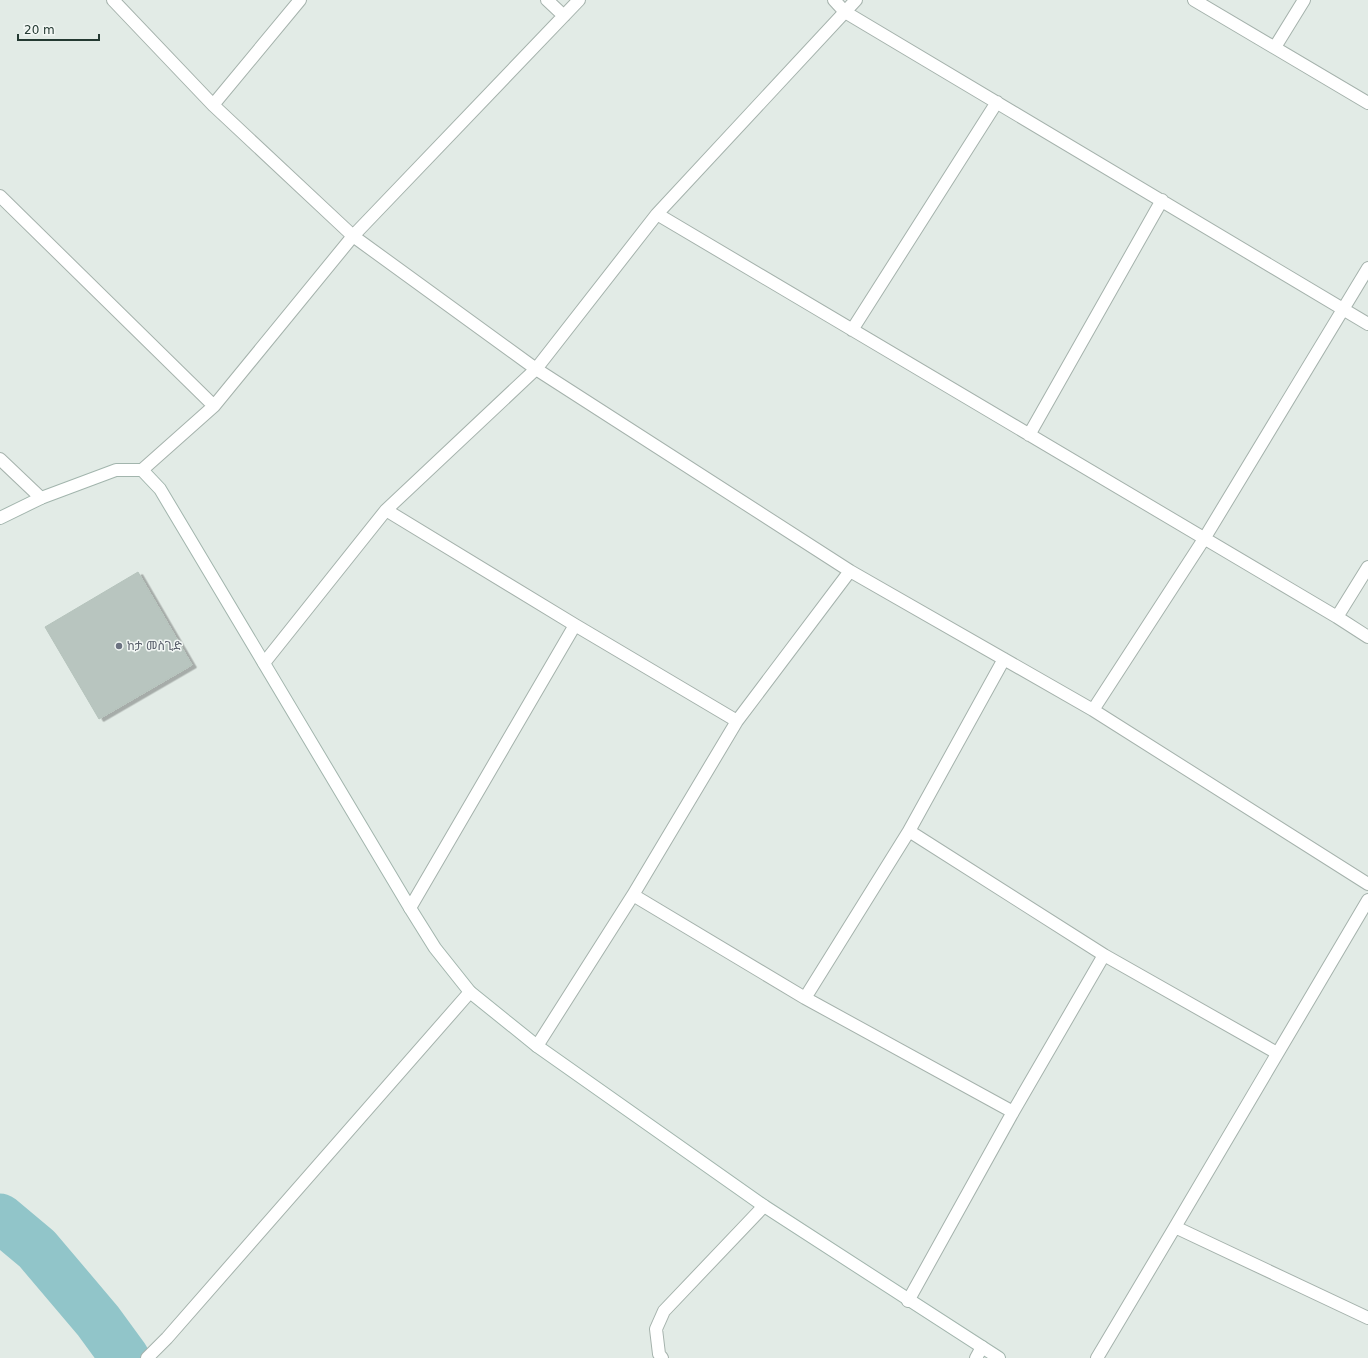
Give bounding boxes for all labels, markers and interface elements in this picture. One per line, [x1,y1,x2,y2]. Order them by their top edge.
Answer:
scale bar [18,16,99,42]
text: 20 m [24,23,55,37]
place label: ከታ መስጊድ [127,639,182,653]
marker: ከታ መስጊድ [114,641,124,651]

